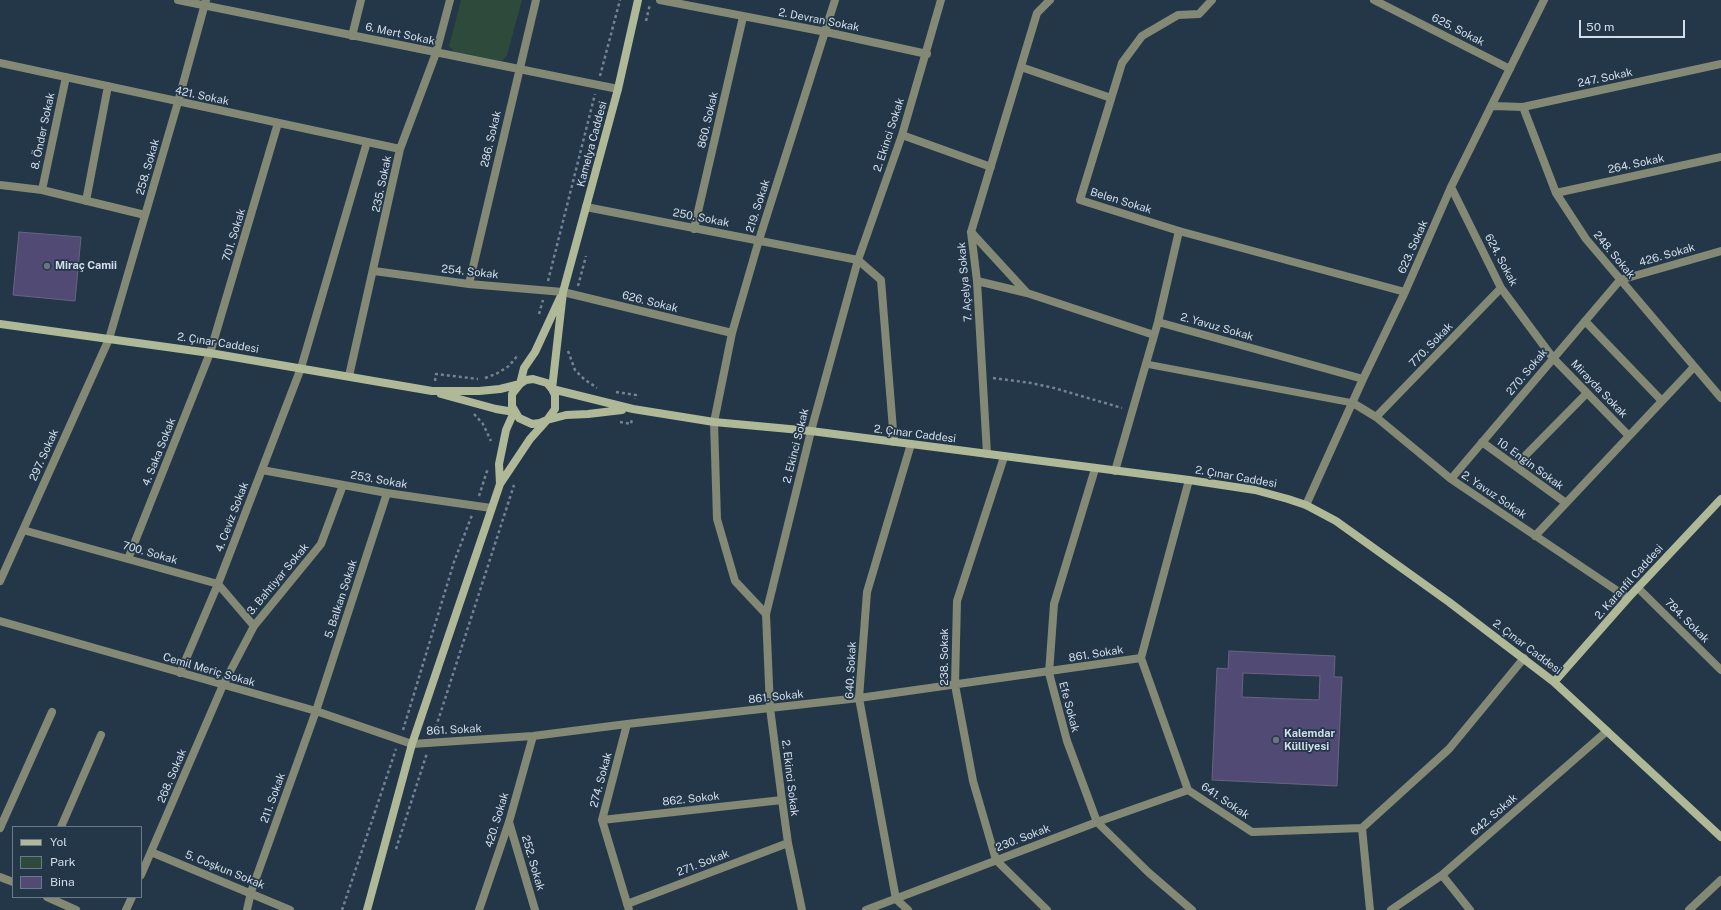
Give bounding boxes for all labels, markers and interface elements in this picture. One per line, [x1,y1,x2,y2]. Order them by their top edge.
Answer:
street label: 2. Devran Sokak [777,6,861,34]
street label: 625. Sokak [1429,11,1487,49]
scale bar [1581,12,1687,38]
street label: 6. Mert Sokak [364,20,436,48]
text: 50 m [1586,20,1614,34]
street label: 247. Sokak [1576,66,1634,90]
street label: 421. Sokak [174,84,230,108]
street label: 860. Sokak [695,90,721,150]
street label: 8. Önder Sokak [28,91,58,171]
street label: 2. Ekinci Sokak [871,96,907,174]
street label: Kamelya Caddesi [574,100,610,188]
street label: 286. Sokak [478,110,504,168]
street label: 258. Sokak [134,137,162,197]
street label: 264. Sokak [1607,152,1665,176]
street label: 235. Sokak [370,154,394,214]
street label: 219. Sokak [743,178,773,234]
street label: Belen Sokak [1089,185,1153,217]
street label: 250. Sokak [672,206,730,230]
street label: 701. Sokak [220,207,248,263]
street label: 623. Sokak [1395,218,1431,276]
street label: 248. Sokak [1590,229,1638,281]
street label: 624. Sokak [1482,232,1520,288]
street label: 426. Sokak [1638,241,1696,269]
street label: 7. Açelya Sokak [955,242,975,322]
place label: Miraç Camii [55,259,117,273]
marker: Miraç Camii [42,261,52,271]
street label: 254. Sokak [441,262,499,282]
street label: 626. Sokak [621,289,679,315]
street label: 2. Yavuz Sokak [1179,310,1255,344]
street label: 770. Sokak [1406,320,1456,370]
street label: 2. Çınar Caddesi [176,330,260,356]
street label: 270. Sokak [1504,346,1550,398]
street label: Mirayda Sokak [1568,357,1630,421]
street label: 2. Ekinci Sokak [780,407,812,485]
street label: 4. Saka Sokak [139,416,179,488]
street label: 2. Çınar Caddesi [873,422,957,446]
street label: 297. Sokak [27,427,61,483]
street label: 10. Engin Sokak [1494,435,1566,493]
street label: 2. Çınar Caddesi [1194,463,1278,491]
street label: 2. Yavuz Sokak [1459,468,1529,522]
street label: 253. Sokak [350,469,408,491]
street label: 4. Ceviz Sokak [213,480,251,554]
street label: 700. Sokak [121,539,179,567]
street label: 3. Bahtiyar Sokak [244,541,312,617]
street label: 2. Karanfil Caddesi [1592,542,1666,622]
street label: 5. Balkan Sokak [322,558,360,640]
street label: 784. Sokak [1662,596,1712,646]
street label: 2. Çınar Caddesi [1490,617,1564,677]
street label: 238. Sokak [938,628,952,686]
street label: 640. Sokak [843,641,859,699]
street label: 861. Sokak [1068,643,1124,665]
street label: Cemil Meriç Sokak [161,650,257,690]
street label: Efe Sokak [1056,680,1082,734]
street label: 861. Sokak [748,688,804,706]
street label: 861. Sokak [426,722,482,738]
place label: Kalemdar Külliyesi [1284,727,1335,753]
marker: Kalemdar Külliyesi [1271,735,1281,745]
street label: 2. Ekinci Sokak [779,739,801,817]
street label: 268. Sokak [155,747,189,805]
street label: 274. Sokak [587,751,615,809]
street label: 211. Sokak [258,771,288,825]
street label: 641. Sokak [1198,780,1252,822]
street label: 862. Sokok [662,789,720,809]
street label: 420. Sokak [482,791,512,849]
street label: 642. Sokak [1468,791,1520,839]
street label: 230. Sokak [994,822,1052,854]
legend [12,826,142,898]
street label: 252. Sokak [519,834,547,892]
text: Yol [50,835,67,849]
street label: 271. Sokak [675,847,731,879]
street label: 5. Coşkun Sokak [183,848,267,892]
text: Park [50,855,76,869]
text: Bina [50,875,75,889]

